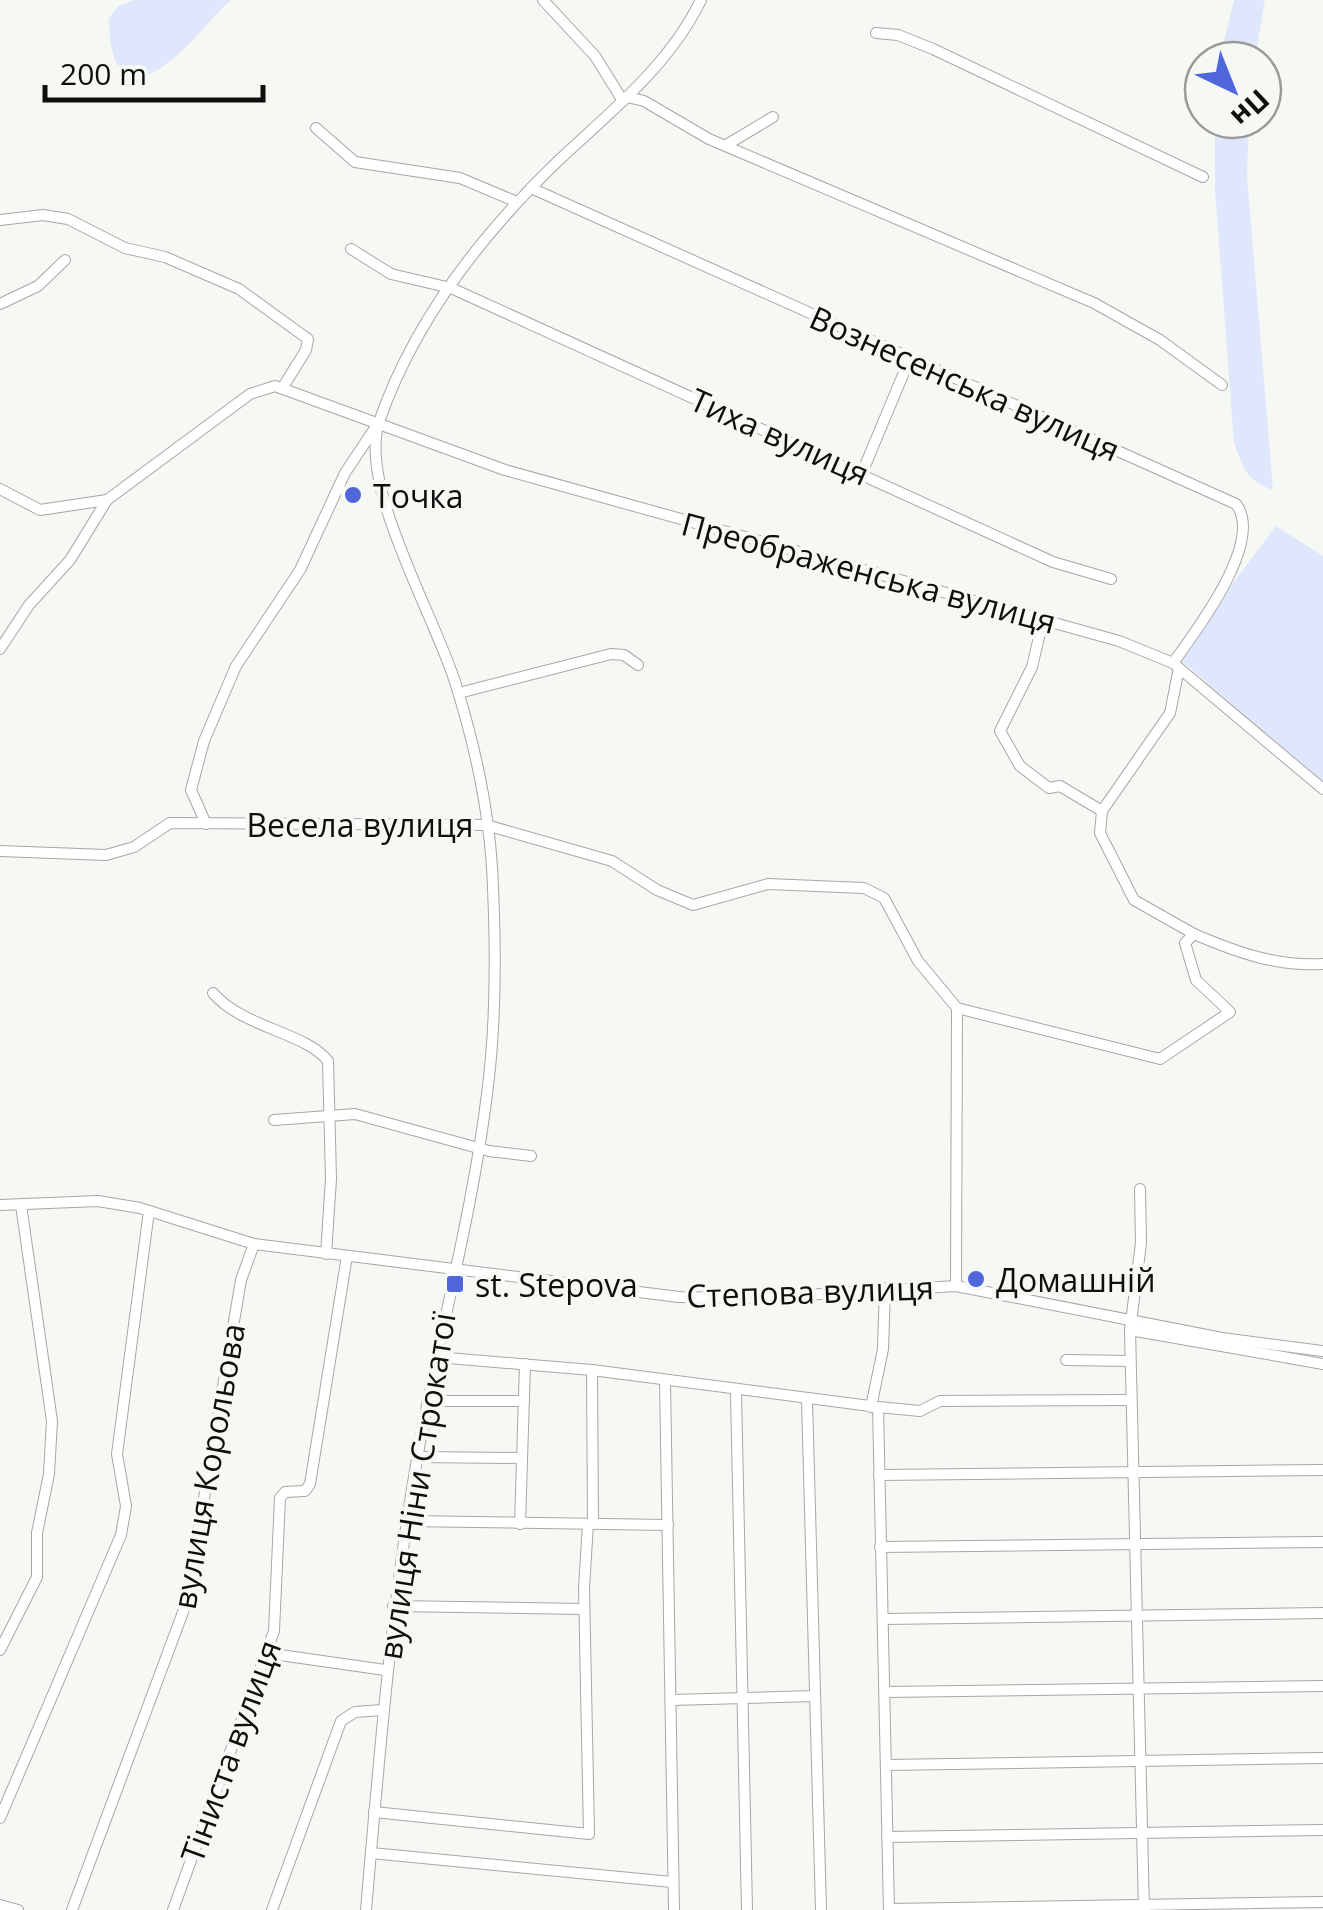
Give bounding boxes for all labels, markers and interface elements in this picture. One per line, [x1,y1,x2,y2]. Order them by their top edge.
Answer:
scale bar [45,40,262,102]
north arrow [1183,40,1283,140]
text: 200 m [60,53,147,94]
text: Пн [1223,82,1278,136]
street label: Вознесенська вулиця [803,295,1127,471]
street label: Тиха вулиця [684,377,876,495]
place label: Точка [373,474,464,517]
marker: Точка [342,484,364,506]
street label: Преображенська вулиця [677,501,1061,643]
street label: Весела вулиця [246,803,474,846]
place label: Домашній [996,1258,1156,1301]
place label: st. Stepova [475,1263,638,1306]
street label: Степова вулиця [686,1265,934,1317]
marker: Домашній [965,1268,987,1290]
marker: st. Stepova [444,1273,466,1295]
street label: вулиця Ніни Строкатої [367,1309,465,1662]
street label: вулиця Корольова [162,1320,254,1612]
street label: Тіниста вулиця [170,1634,290,1868]

